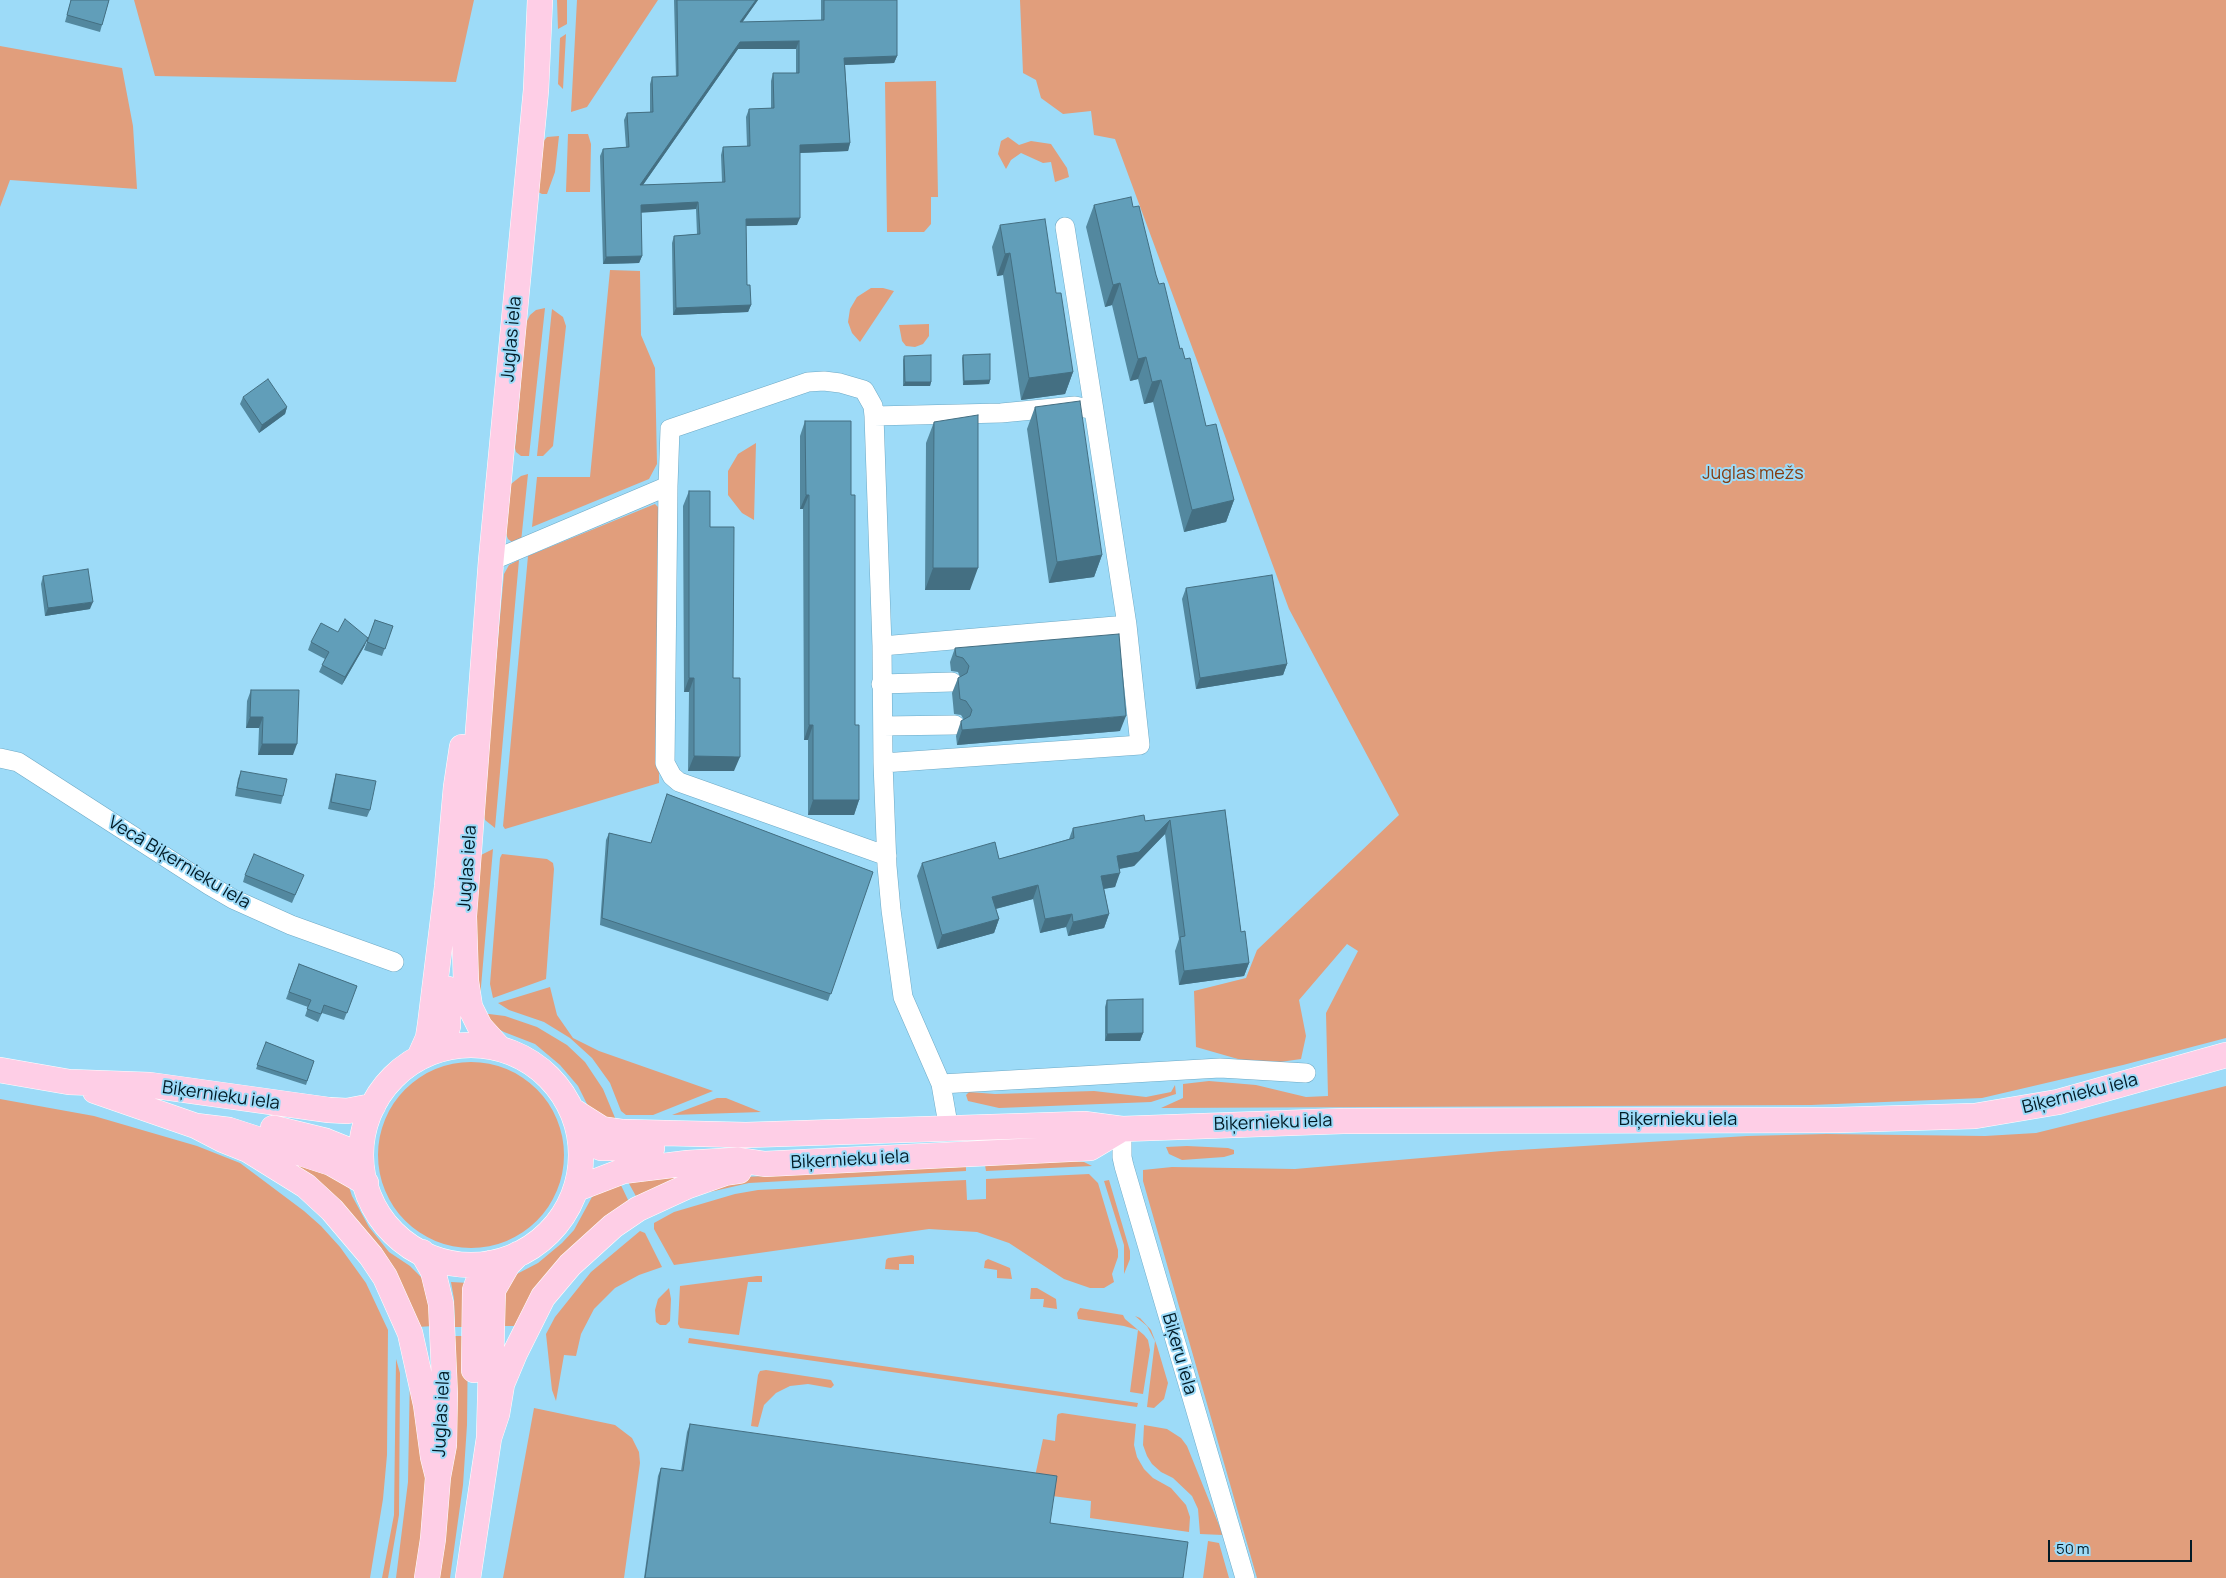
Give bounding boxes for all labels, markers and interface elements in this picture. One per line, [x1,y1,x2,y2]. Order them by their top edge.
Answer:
street label: Juglas iela [497,295,527,383]
park label: Juglas mežs [1702,463,1804,485]
street label: Vecā Biķernieku iela [104,812,254,914]
street label: Juglas iela [454,824,482,912]
street label: Biķernieku iela [2020,1069,2140,1119]
street label: Biķernieku iela [161,1077,281,1115]
street label: Biķernieku iela [1619,1109,1737,1131]
street label: Biķernieku iela [1213,1110,1333,1136]
street label: Biķernieku iela [790,1146,910,1174]
street label: Biķeru iela [1157,1311,1201,1397]
street label: Juglas iela [429,1371,455,1457]
scale bar [2051,1530,2195,1562]
text: 50 m [2056,1538,2090,1559]

